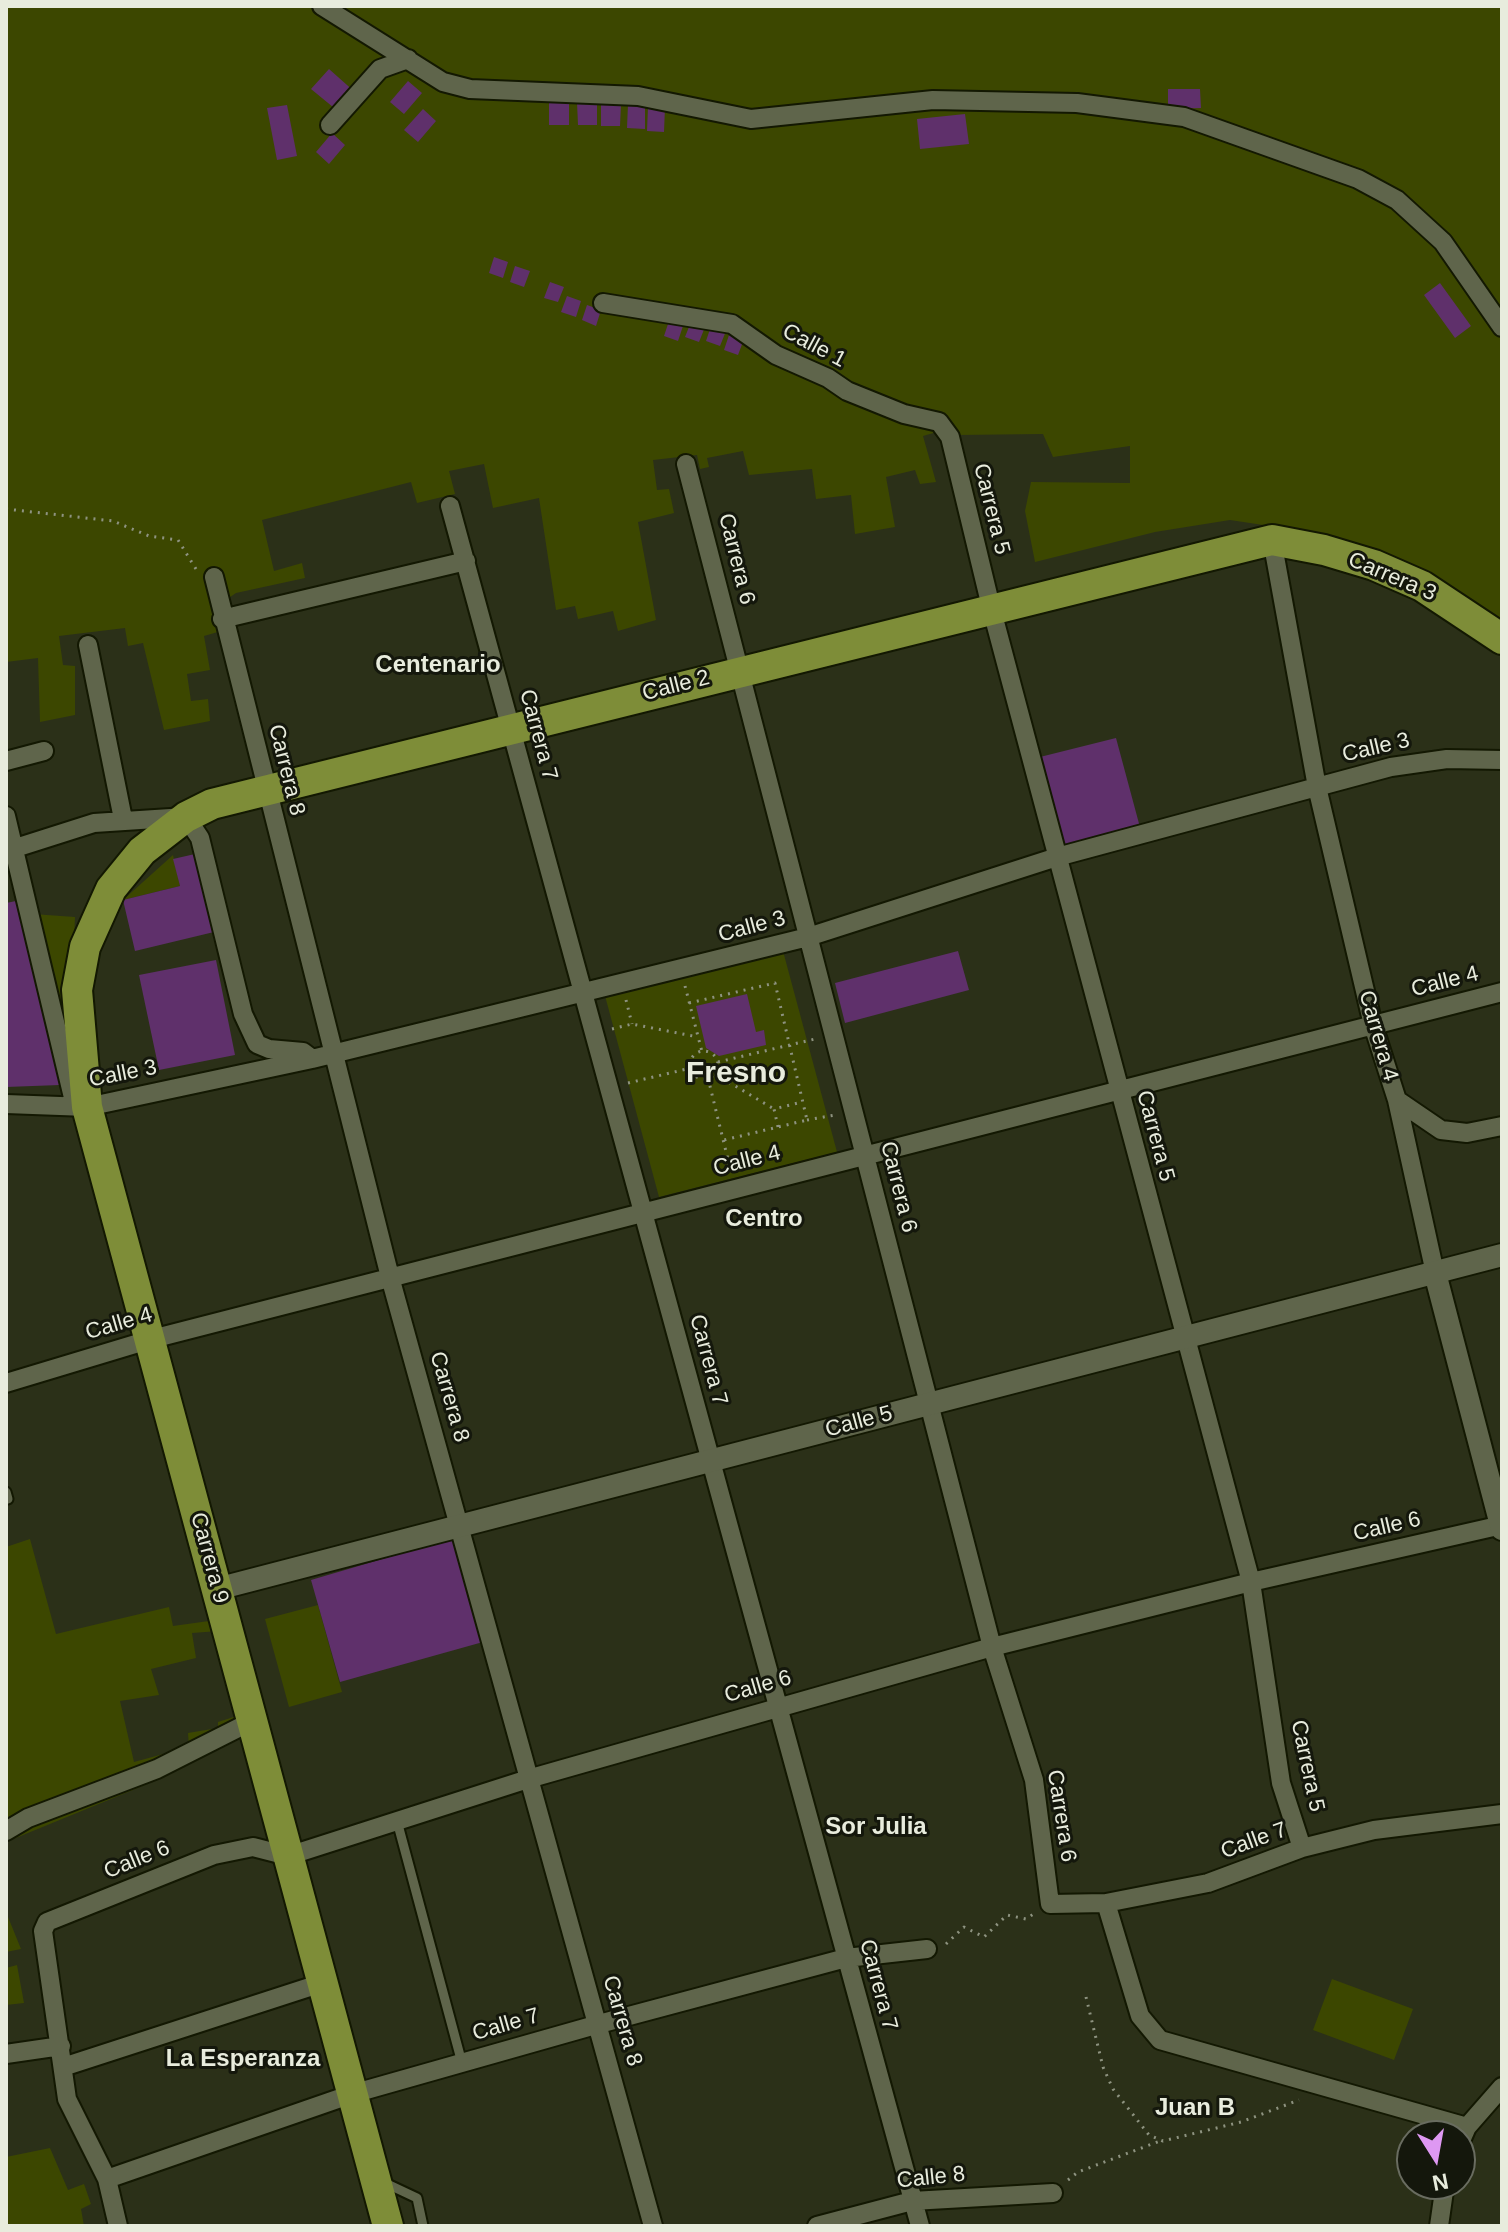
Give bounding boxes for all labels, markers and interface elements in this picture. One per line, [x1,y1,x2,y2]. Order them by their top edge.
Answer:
street label: Calle 1 [778,318,850,374]
street label: Carrera 5 [967,461,1015,557]
street label: Carrera 6 [712,511,760,607]
street label: Carrera 3 [1344,547,1440,607]
district label: Centenario [375,651,501,679]
street label: Calle 2 [640,665,712,707]
street label: Carrera 7 [513,687,563,783]
street label: Carrera 8 [262,722,310,818]
street label: Calle 3 [1340,727,1412,769]
street label: Calle 3 [716,905,788,949]
street label: Calle 4 [1409,961,1481,1003]
street label: Carrera 4 [1353,988,1403,1084]
street label: Calle 3 [87,1055,159,1093]
district label: Fresno [686,1056,786,1092]
street label: Carrera 5 [1130,1088,1180,1184]
street label: Carrera 6 [874,1139,922,1235]
street label: Calle 4 [711,1140,783,1182]
district label: Centro [725,1205,803,1233]
street label: Calle 4 [82,1302,156,1346]
street label: Carrera 7 [683,1312,733,1408]
street label: Carrera 8 [424,1349,474,1445]
street label: Calle 5 [823,1400,895,1444]
street label: Calle 6 [1351,1506,1423,1548]
street label: Carrera 9 [184,1510,234,1606]
street label: Calle 6 [721,1665,795,1709]
street label: Carrera 5 [1284,1718,1330,1814]
street label: Carrera 6 [1041,1768,1081,1864]
district label: Sor Julia [825,1813,927,1841]
street label: Calle 7 [1217,1817,1291,1865]
street label: Calle 6 [100,1835,174,1885]
street label: Carrera 7 [853,1937,903,2033]
street label: Carrera 8 [597,1973,647,2069]
street label: Calle 7 [469,2003,543,2047]
district label: La Esperanza [166,2045,320,2073]
district label: Juan B [1155,2094,1235,2122]
north arrow [1396,2120,1476,2200]
street label: Calle 8 [896,2161,966,2195]
text: N [1430,2168,1450,2196]

